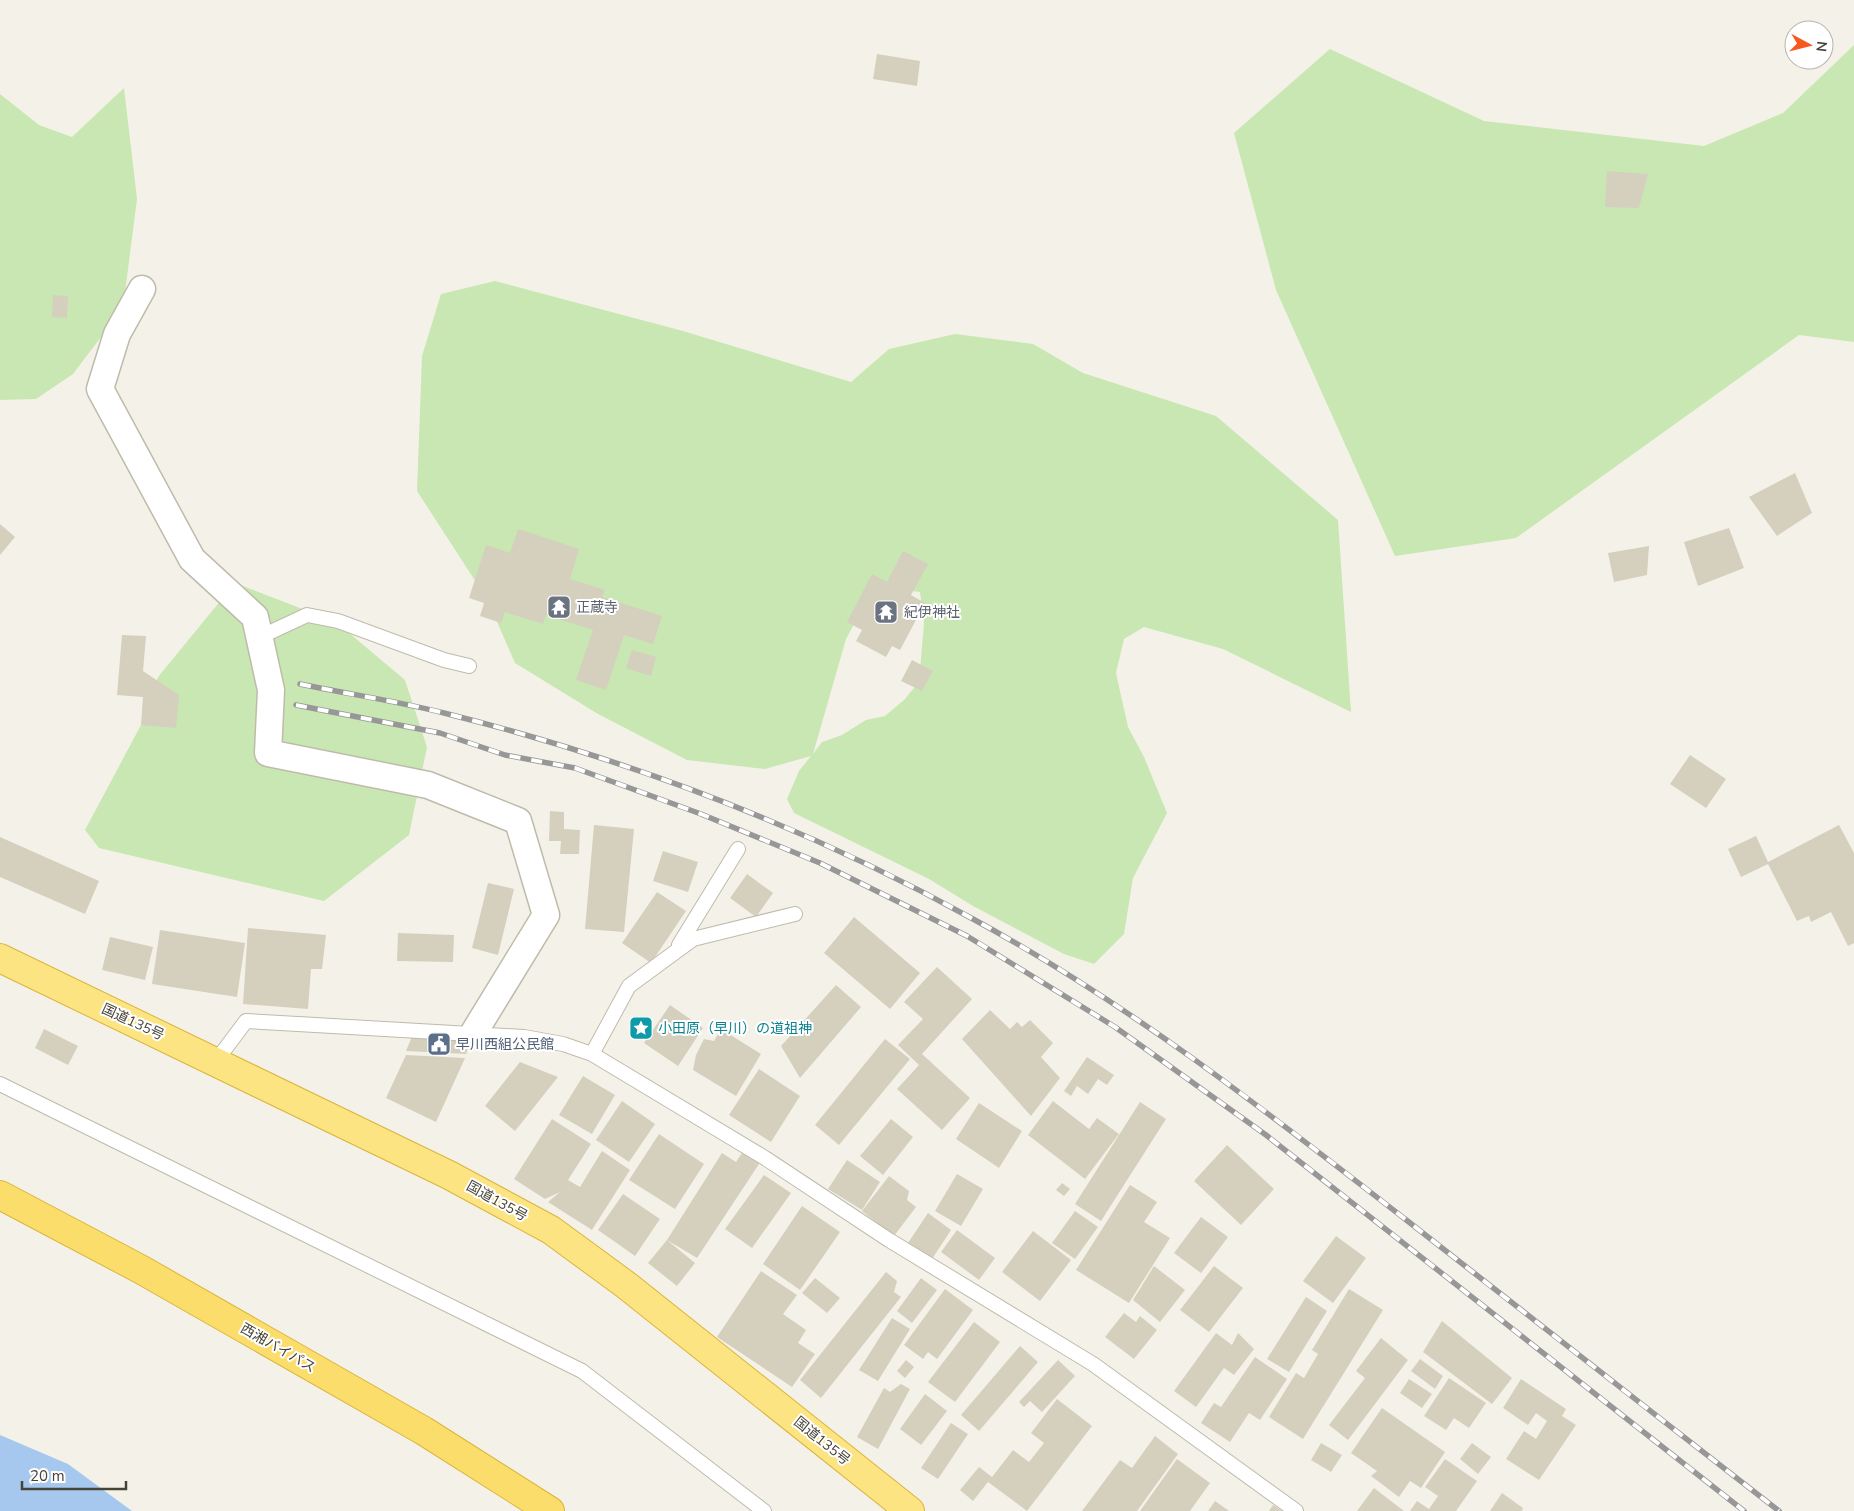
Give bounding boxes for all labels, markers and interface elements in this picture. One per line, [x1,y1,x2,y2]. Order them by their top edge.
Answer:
north arrow [1784,20,1834,70]
text: N [1811,40,1831,53]
temple icon: 正蔵寺 [546,594,572,620]
place label: 正蔵寺 [576,598,618,617]
temple icon: 紀伊神社 [873,599,899,625]
place label: 紀伊神社 [904,603,960,622]
street label: 国道135号 [99,999,167,1045]
place icon: 小田原（早川）の道祖神 [628,1015,654,1041]
place label: 小田原（早川）の道祖神 [658,1019,812,1038]
public building icon: 早川西組公民館 [426,1031,452,1057]
place label: 早川西組公民館 [456,1035,554,1054]
street label: 国道135号 [463,1176,531,1226]
street label: 西湘バイパス [237,1319,319,1377]
street label: 国道135号 [790,1412,854,1470]
scale bar [22,1458,126,1490]
text: 20 m [30,1466,65,1486]

